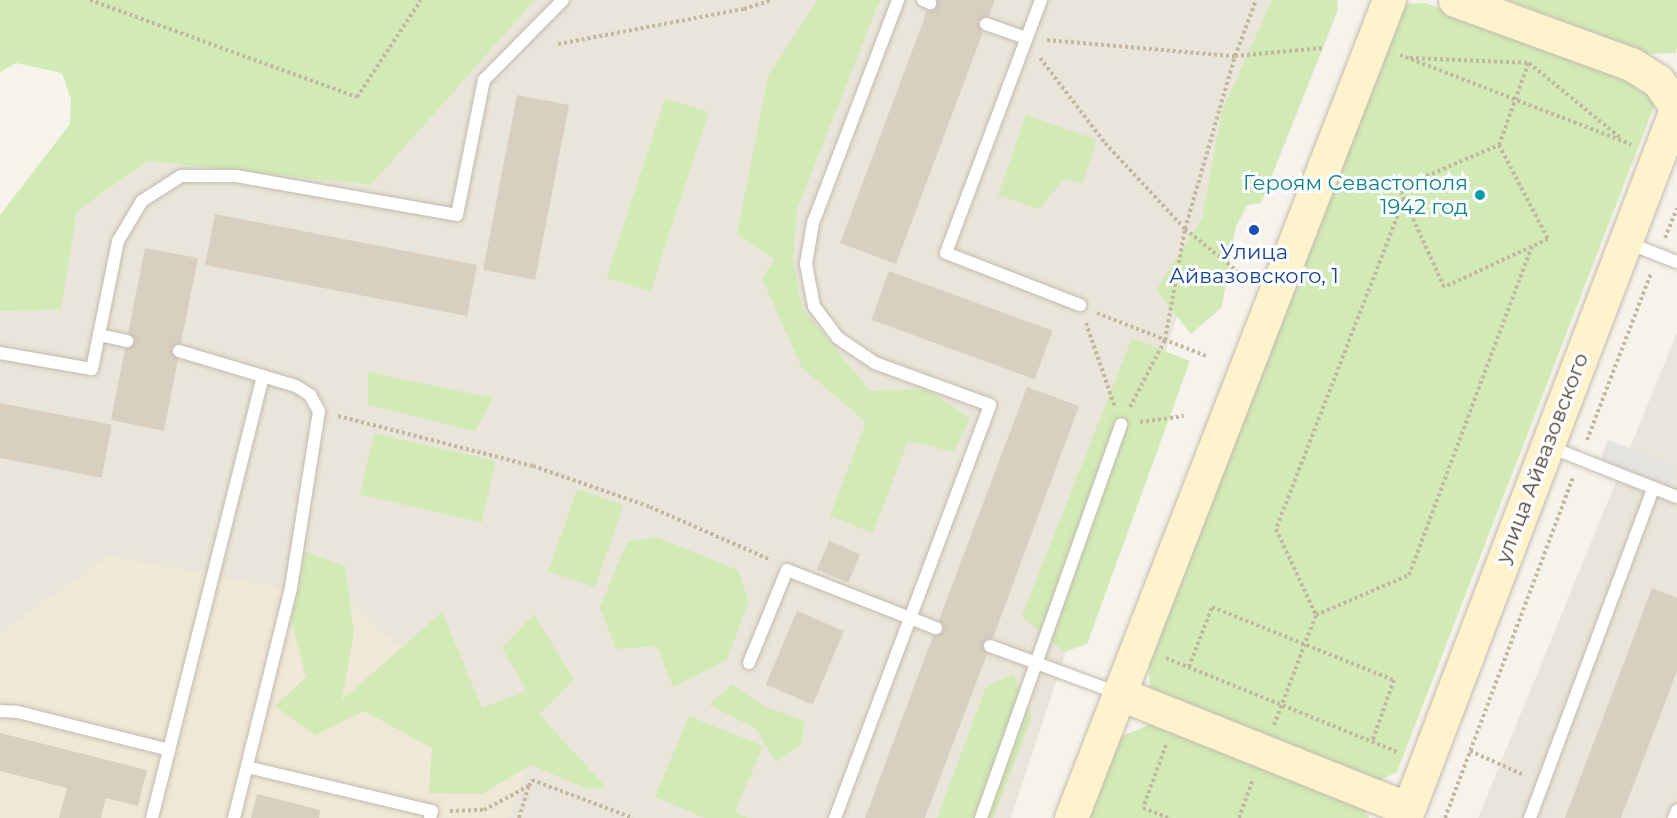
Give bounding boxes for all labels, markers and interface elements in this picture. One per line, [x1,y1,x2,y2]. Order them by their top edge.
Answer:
place label: Героям Севастополя 1942 год [1243,170,1468,220]
marker: Героям Севастополя 1942 год [1473,188,1487,202]
marker: Улица Айвазовского, 1 [1247,223,1261,237]
place label: Улица Айвазовского, 1 [1169,239,1339,289]
street label: улица Айвазовского [1490,349,1594,567]

